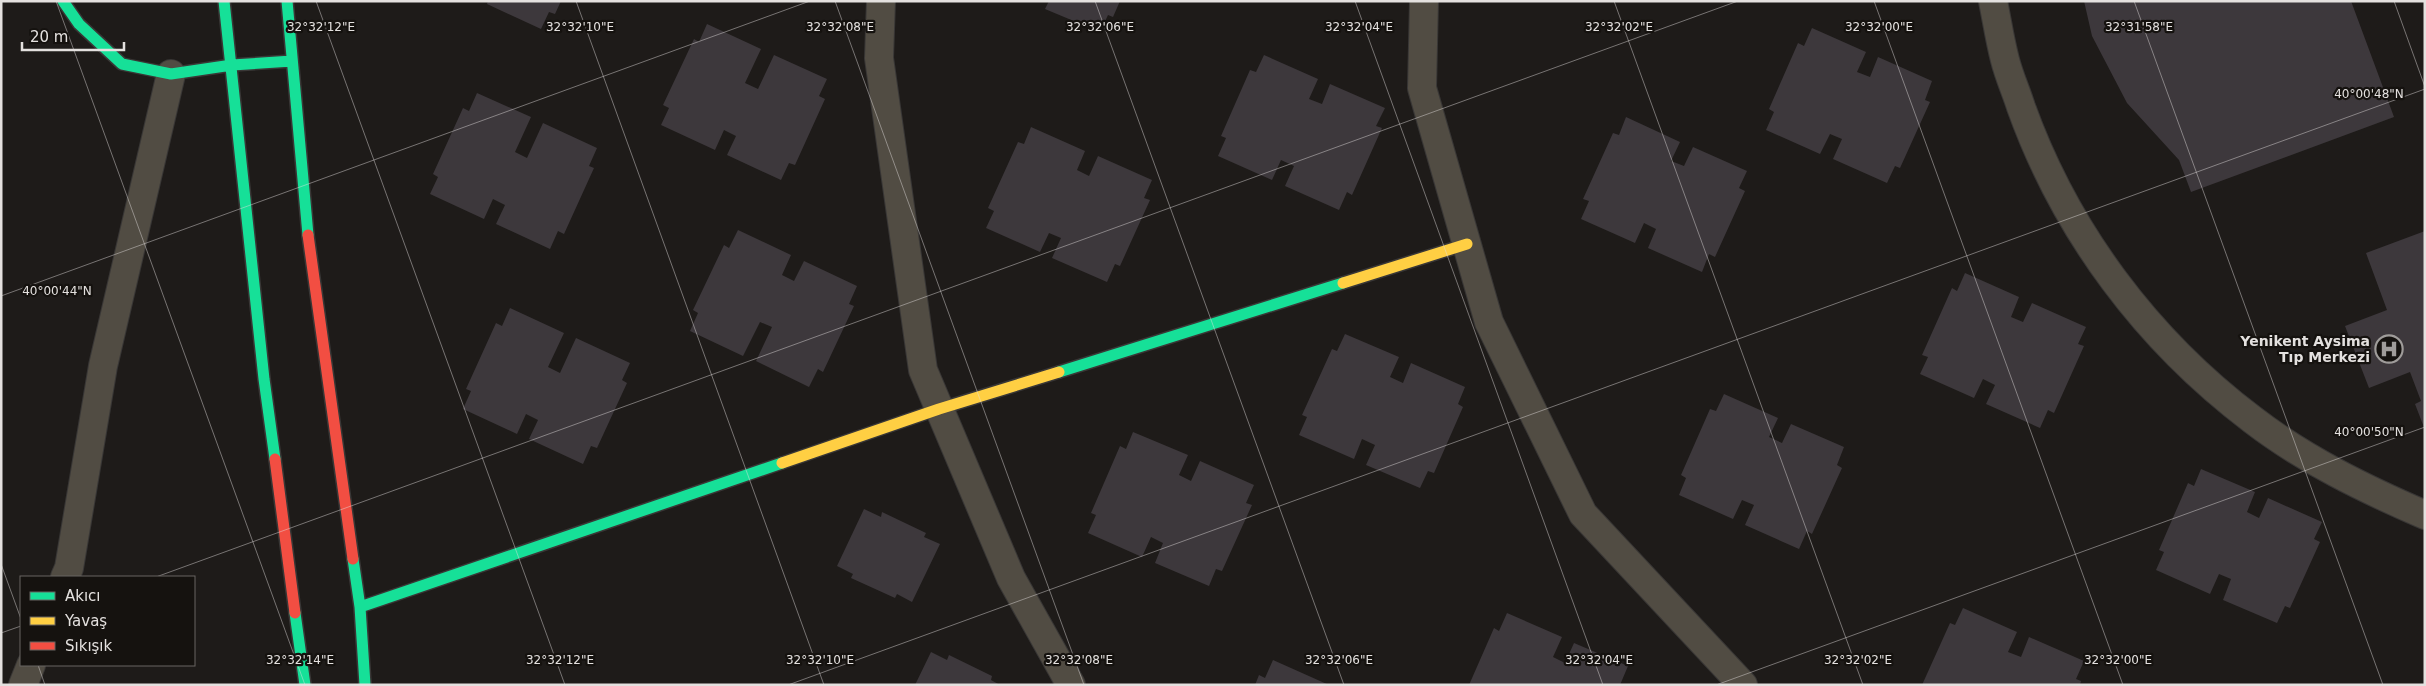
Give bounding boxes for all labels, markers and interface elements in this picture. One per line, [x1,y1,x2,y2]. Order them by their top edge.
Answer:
scale bar [22,20,125,52]
text: 32°32'12"E [287,20,355,34]
text: 32°32'10"E [546,20,614,34]
text: 32°32'08"E [806,20,874,34]
text: 32°32'06"E [1066,20,1134,34]
text: 32°32'04"E [1325,20,1393,34]
text: 32°32'02"E [1585,20,1653,34]
text: 32°32'00"E [1845,20,1913,34]
text: 32°31'58"E [2105,20,2173,34]
text: 20 m [30,28,68,46]
text: 40°00'48"N [2334,87,2404,101]
text: 40°00'44"N [22,284,92,298]
place label: Yenikent Aysima Tıp Merkezi [2239,333,2370,365]
hospital icon: Yenikent Aysima Tıp Merkezi [2374,334,2404,364]
text: 40°00'50"N [2334,425,2404,439]
legend [20,576,195,666]
text: Akıcı [65,587,101,605]
text: Yavaş [64,612,107,630]
text: Sıkışık [65,637,113,655]
text: 32°32'14"E [266,653,334,667]
text: 32°32'12"E [526,653,594,667]
text: 32°32'10"E [786,653,854,667]
text: 32°32'08"E [1045,653,1113,667]
text: 32°32'06"E [1305,653,1373,667]
text: 32°32'04"E [1565,653,1633,667]
text: 32°32'02"E [1824,653,1892,667]
text: 32°32'00"E [2084,653,2152,667]

